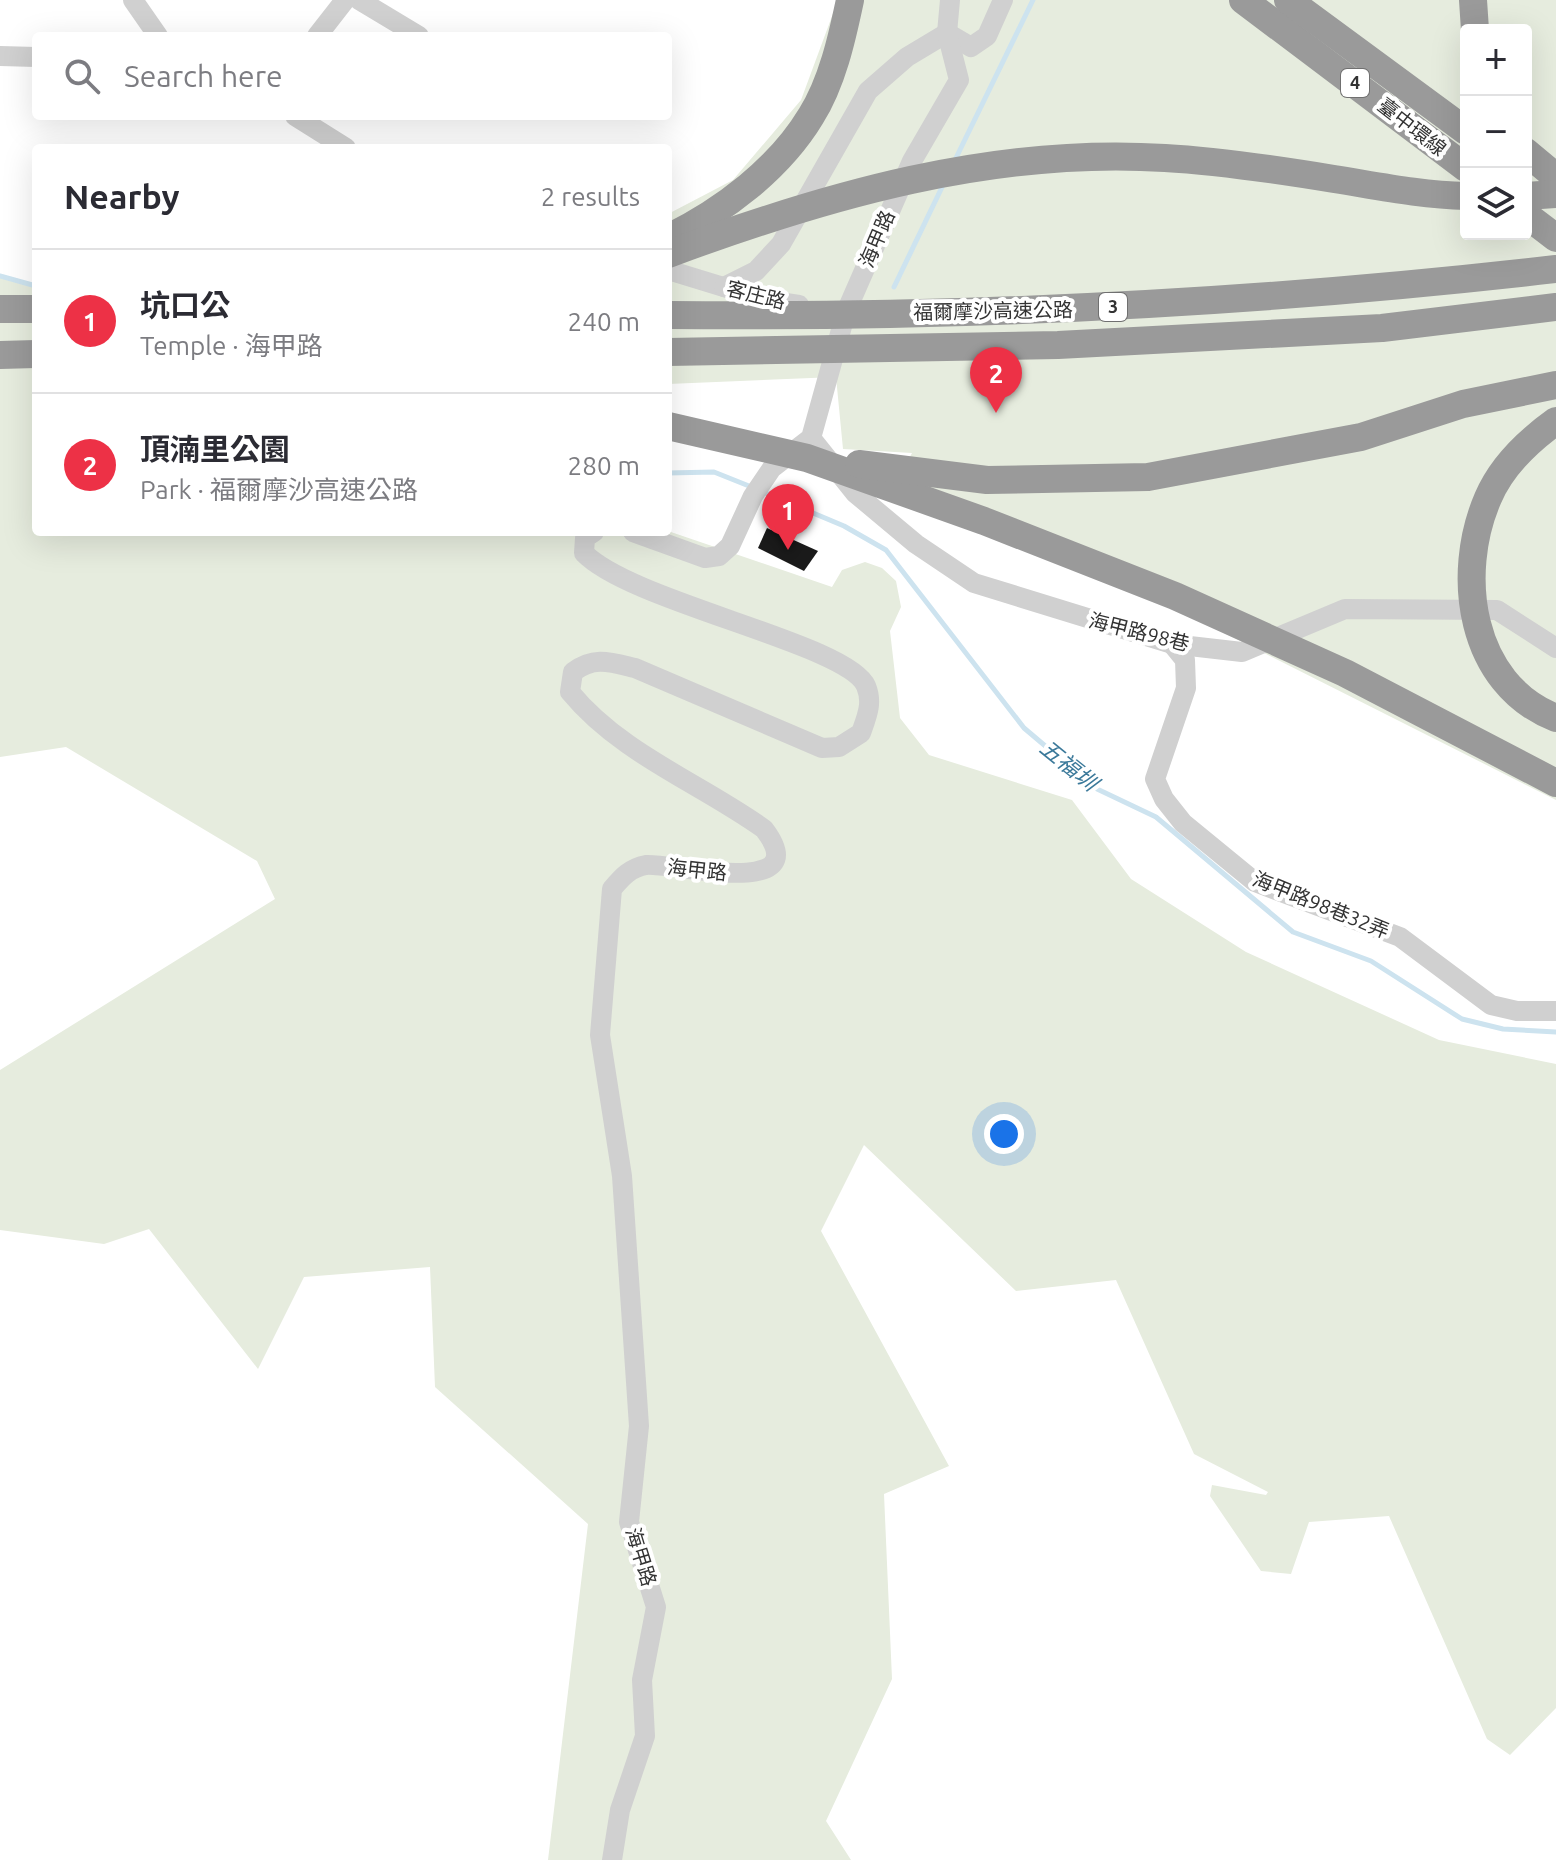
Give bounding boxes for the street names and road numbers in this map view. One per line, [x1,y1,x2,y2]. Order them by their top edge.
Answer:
road number: 4 [1341,69,1369,97]
street label: 臺中環線 [1374,93,1451,160]
street label: 海甲路 [854,207,899,271]
street label: 客庄路 [724,276,788,313]
road number: 3 [1099,293,1127,321]
street label: 福爾摩沙高速公路 [913,298,1073,323]
street label: 海甲路98巷 [1087,608,1192,655]
street label: 海甲路 [666,855,728,884]
street label: 海甲路98巷32弄 [1250,867,1393,942]
street label: 海甲路 [622,1525,661,1589]

